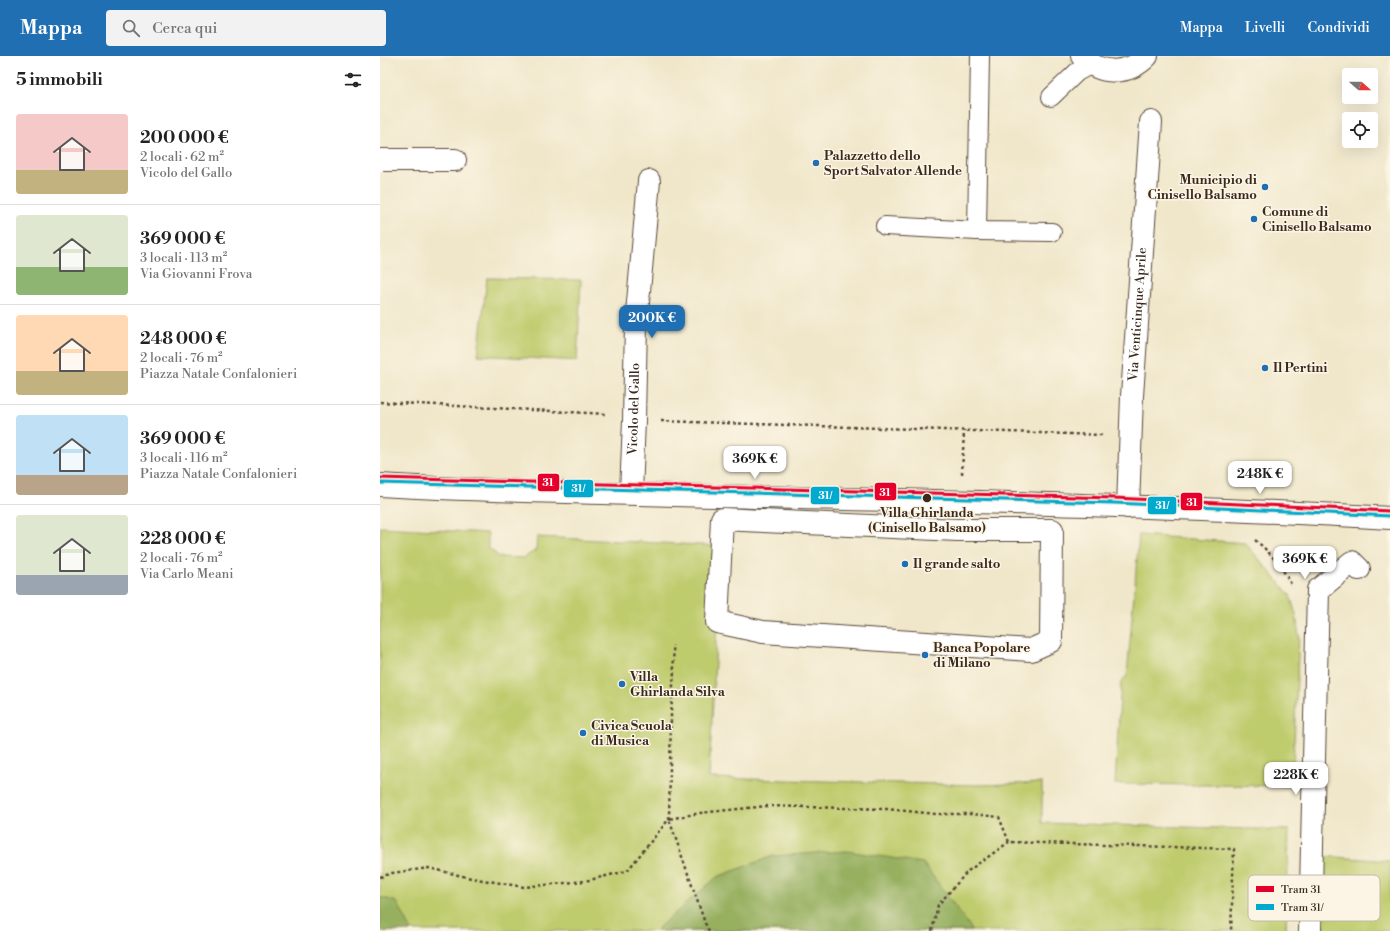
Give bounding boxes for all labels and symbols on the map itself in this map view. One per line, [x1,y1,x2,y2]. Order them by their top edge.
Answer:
north arrow [1342,68,1378,104]
place label: Palazzetto dello Sport Salvator Allende [824,148,962,179]
marker: Palazzetto dello Sport Salvator Allende [811,158,821,168]
place label: Municipio di Cinisello Balsamo [1147,172,1257,203]
marker: Municipio di Cinisello Balsamo [1260,182,1270,192]
place label: Comune di Cinisello Balsamo [1262,204,1372,235]
marker: Comune di Cinisello Balsamo [1249,214,1259,224]
street label: Via Venticinque Aprile [1125,246,1150,383]
pin: 200K € [619,305,685,339]
place label: Il Pertini [1273,360,1327,376]
street label: Vicolo del Gallo [625,363,643,457]
marker: Il Pertini [1260,363,1270,373]
pin: 369K € [722,446,788,480]
pin: 248K € [1227,461,1293,495]
line badge: 31 [537,473,560,492]
text: 31 [542,476,555,490]
line badge: 31/ [563,479,594,498]
text: 31/ [571,482,586,496]
line badge: 31 [874,482,897,501]
line badge: 31/ [810,486,840,505]
text: 31 [879,486,892,500]
text: 31/ [818,489,833,503]
marker: Villa Ghirlanda (Cinisello Balsamo) [921,492,933,504]
line badge: 31 [1180,492,1203,511]
line badge: 31/ [1147,496,1177,515]
text: 31 [1186,496,1199,510]
text: 31/ [1155,499,1170,513]
place label: Villa Ghirlanda (Cinisello Balsamo) [868,505,986,536]
pin: 369K € [1272,546,1338,580]
place label: Il grande salto [913,556,1001,572]
marker: Il grande salto [900,559,910,569]
place label: Banca Popolare di Milano [933,640,1030,671]
marker: Banca Popolare di Milano [920,650,930,660]
place label: Villa Ghirlanda Silva [629,669,726,700]
marker: Villa Ghirlanda Silva [617,679,627,689]
place label: Civica Scuola di Musica [591,718,673,749]
marker: Civica Scuola di Musica [578,728,588,738]
pin: 228K € [1263,762,1329,796]
legend [1248,875,1380,921]
text: Tram 31 [1281,883,1321,897]
text: Tram 31/ [1281,901,1324,915]

